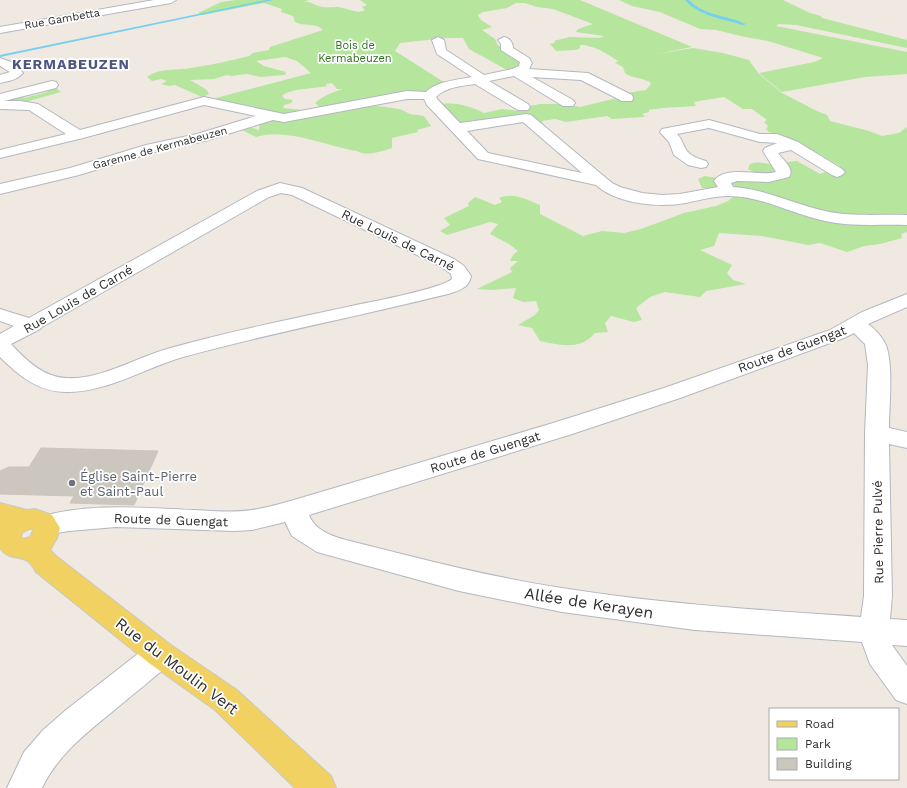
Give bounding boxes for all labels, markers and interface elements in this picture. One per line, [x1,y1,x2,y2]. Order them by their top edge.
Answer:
street label: Rue Gambetta [23,6,101,32]
park label: Bois de Kermabeuzen [318,39,392,65]
district label: KERMABEUZEN [12,56,130,72]
street label: Garenne de Kermabeuzen [91,124,229,172]
street label: Rue Louis de Carné [339,206,457,274]
street label: Rue Louis de Carné [21,262,135,336]
street label: Route de Guengat [736,322,849,376]
street label: Route de Guengat [428,428,542,476]
place label: Église Saint-Pierre et Saint-Paul [80,468,197,499]
marker: Église Saint-Pierre et Saint-Paul [67,478,77,488]
street label: Rue Pierre Pulvé [870,480,886,584]
street label: Route de Guengat [114,511,229,530]
street label: Allée de Kerayen [523,583,655,623]
street label: Rue du Moulin Vert [112,614,242,719]
legend [769,708,899,780]
text: Road [805,717,834,731]
text: Park [805,737,831,751]
text: Building [805,757,852,771]

